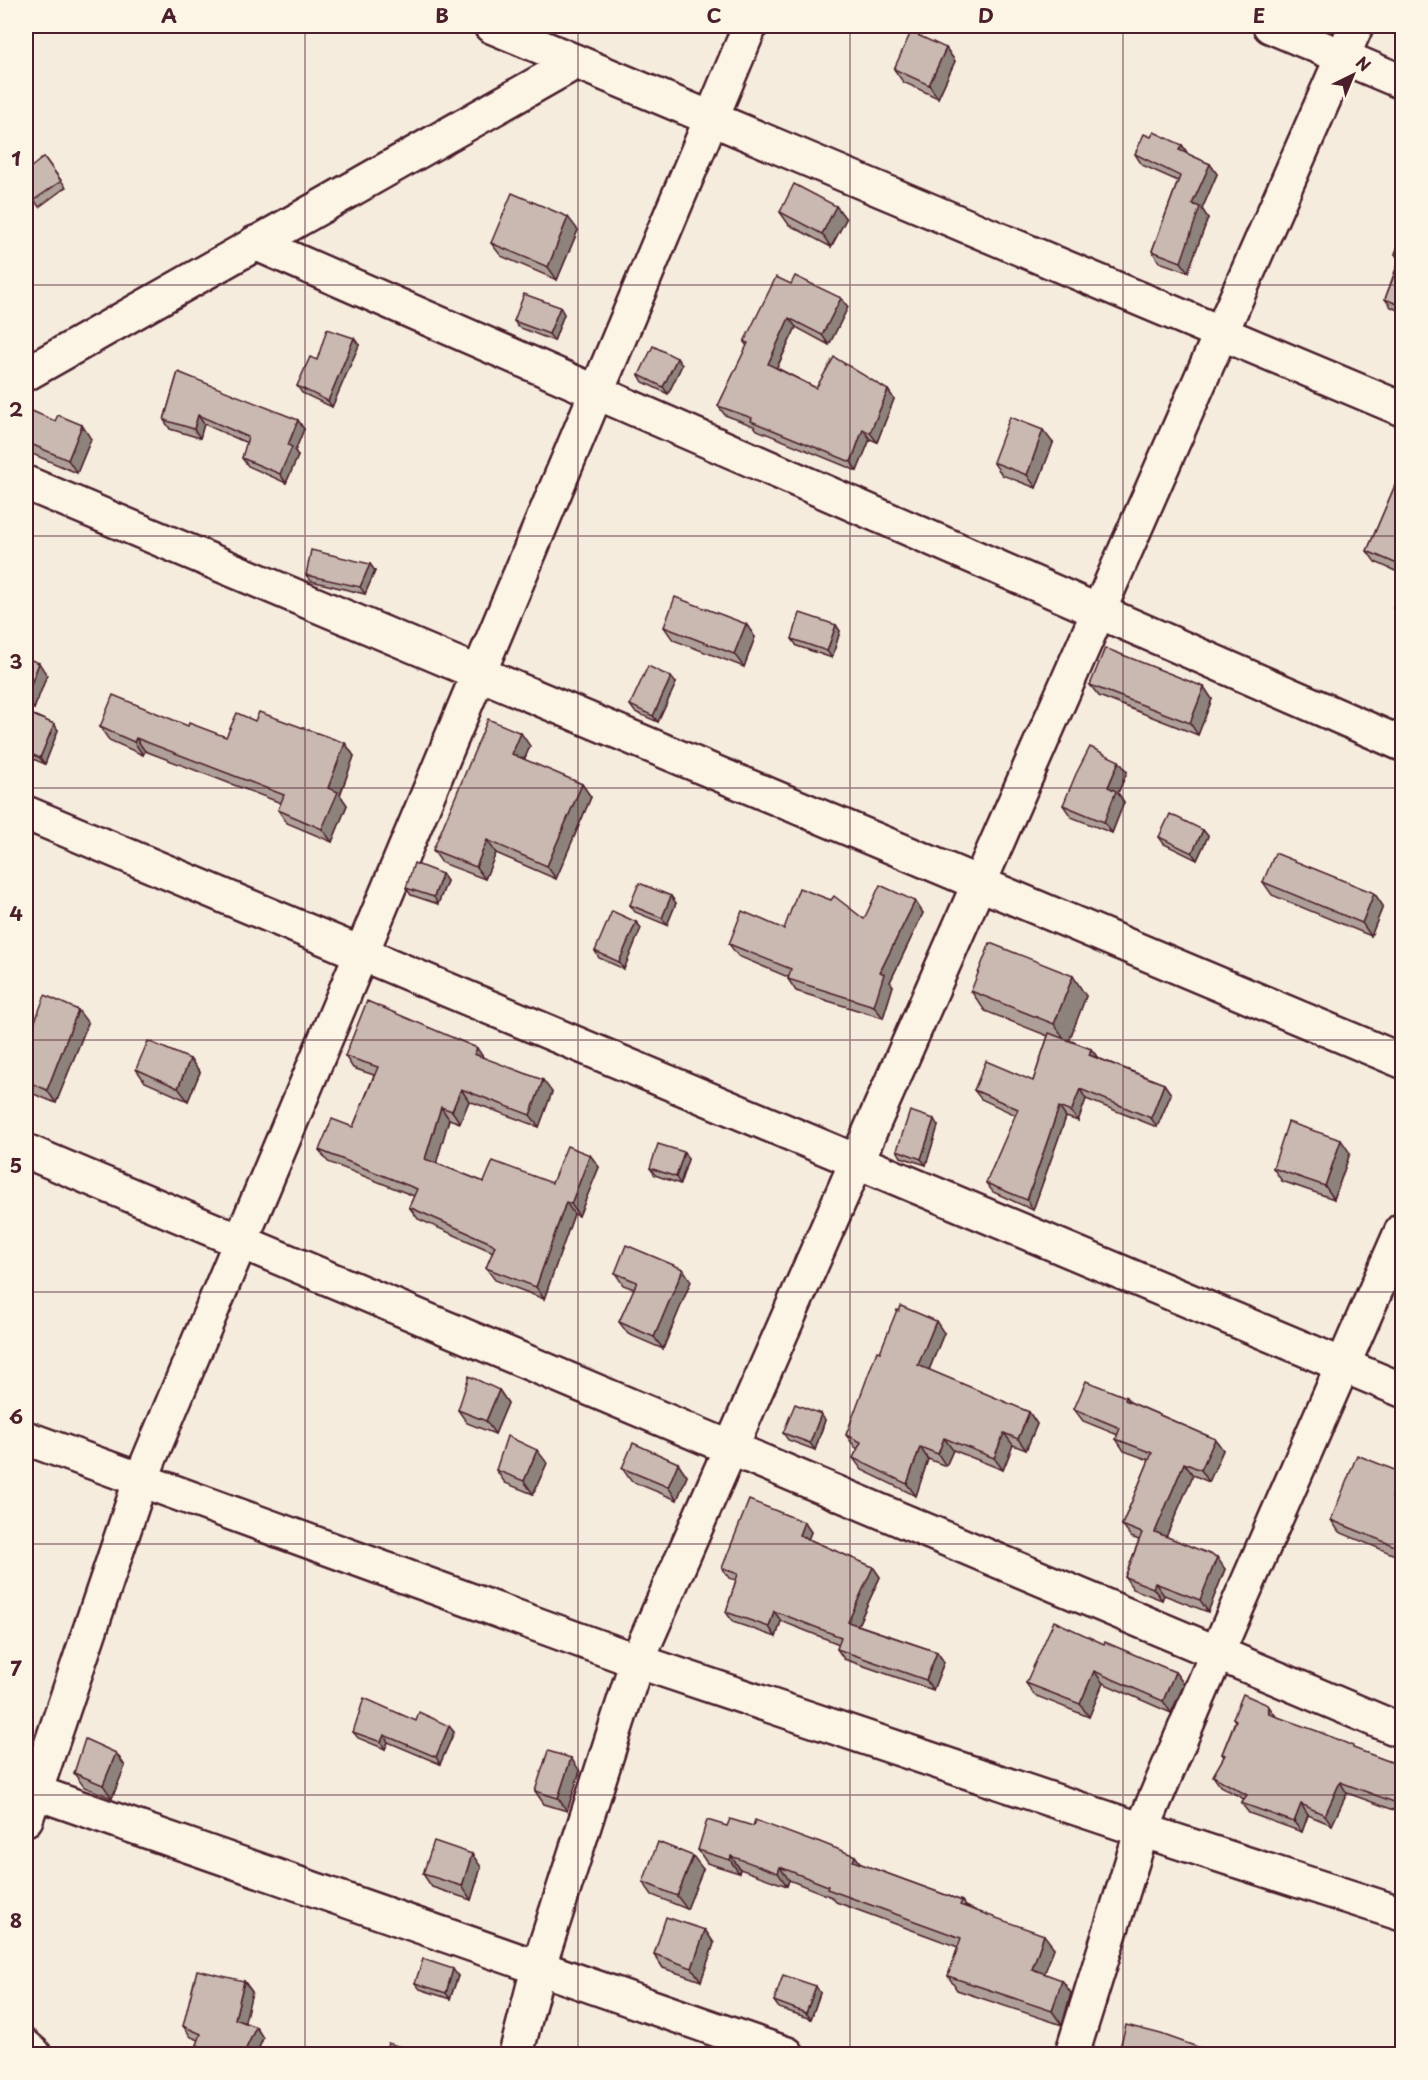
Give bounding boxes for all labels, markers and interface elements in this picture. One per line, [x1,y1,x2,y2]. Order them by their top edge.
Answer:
text: A [161,0,177,30]
text: B [435,0,449,30]
text: C [706,0,722,30]
text: D [978,0,994,30]
text: E [1253,0,1265,30]
north arrow [1323,45,1383,105]
text: N [1351,50,1377,76]
text: 1 [11,143,21,173]
text: 2 [9,394,23,424]
text: 3 [9,646,23,676]
text: 4 [9,898,23,928]
text: 5 [10,1150,22,1180]
text: 6 [9,1401,23,1431]
text: 7 [10,1653,22,1683]
text: 8 [10,1905,22,1935]

